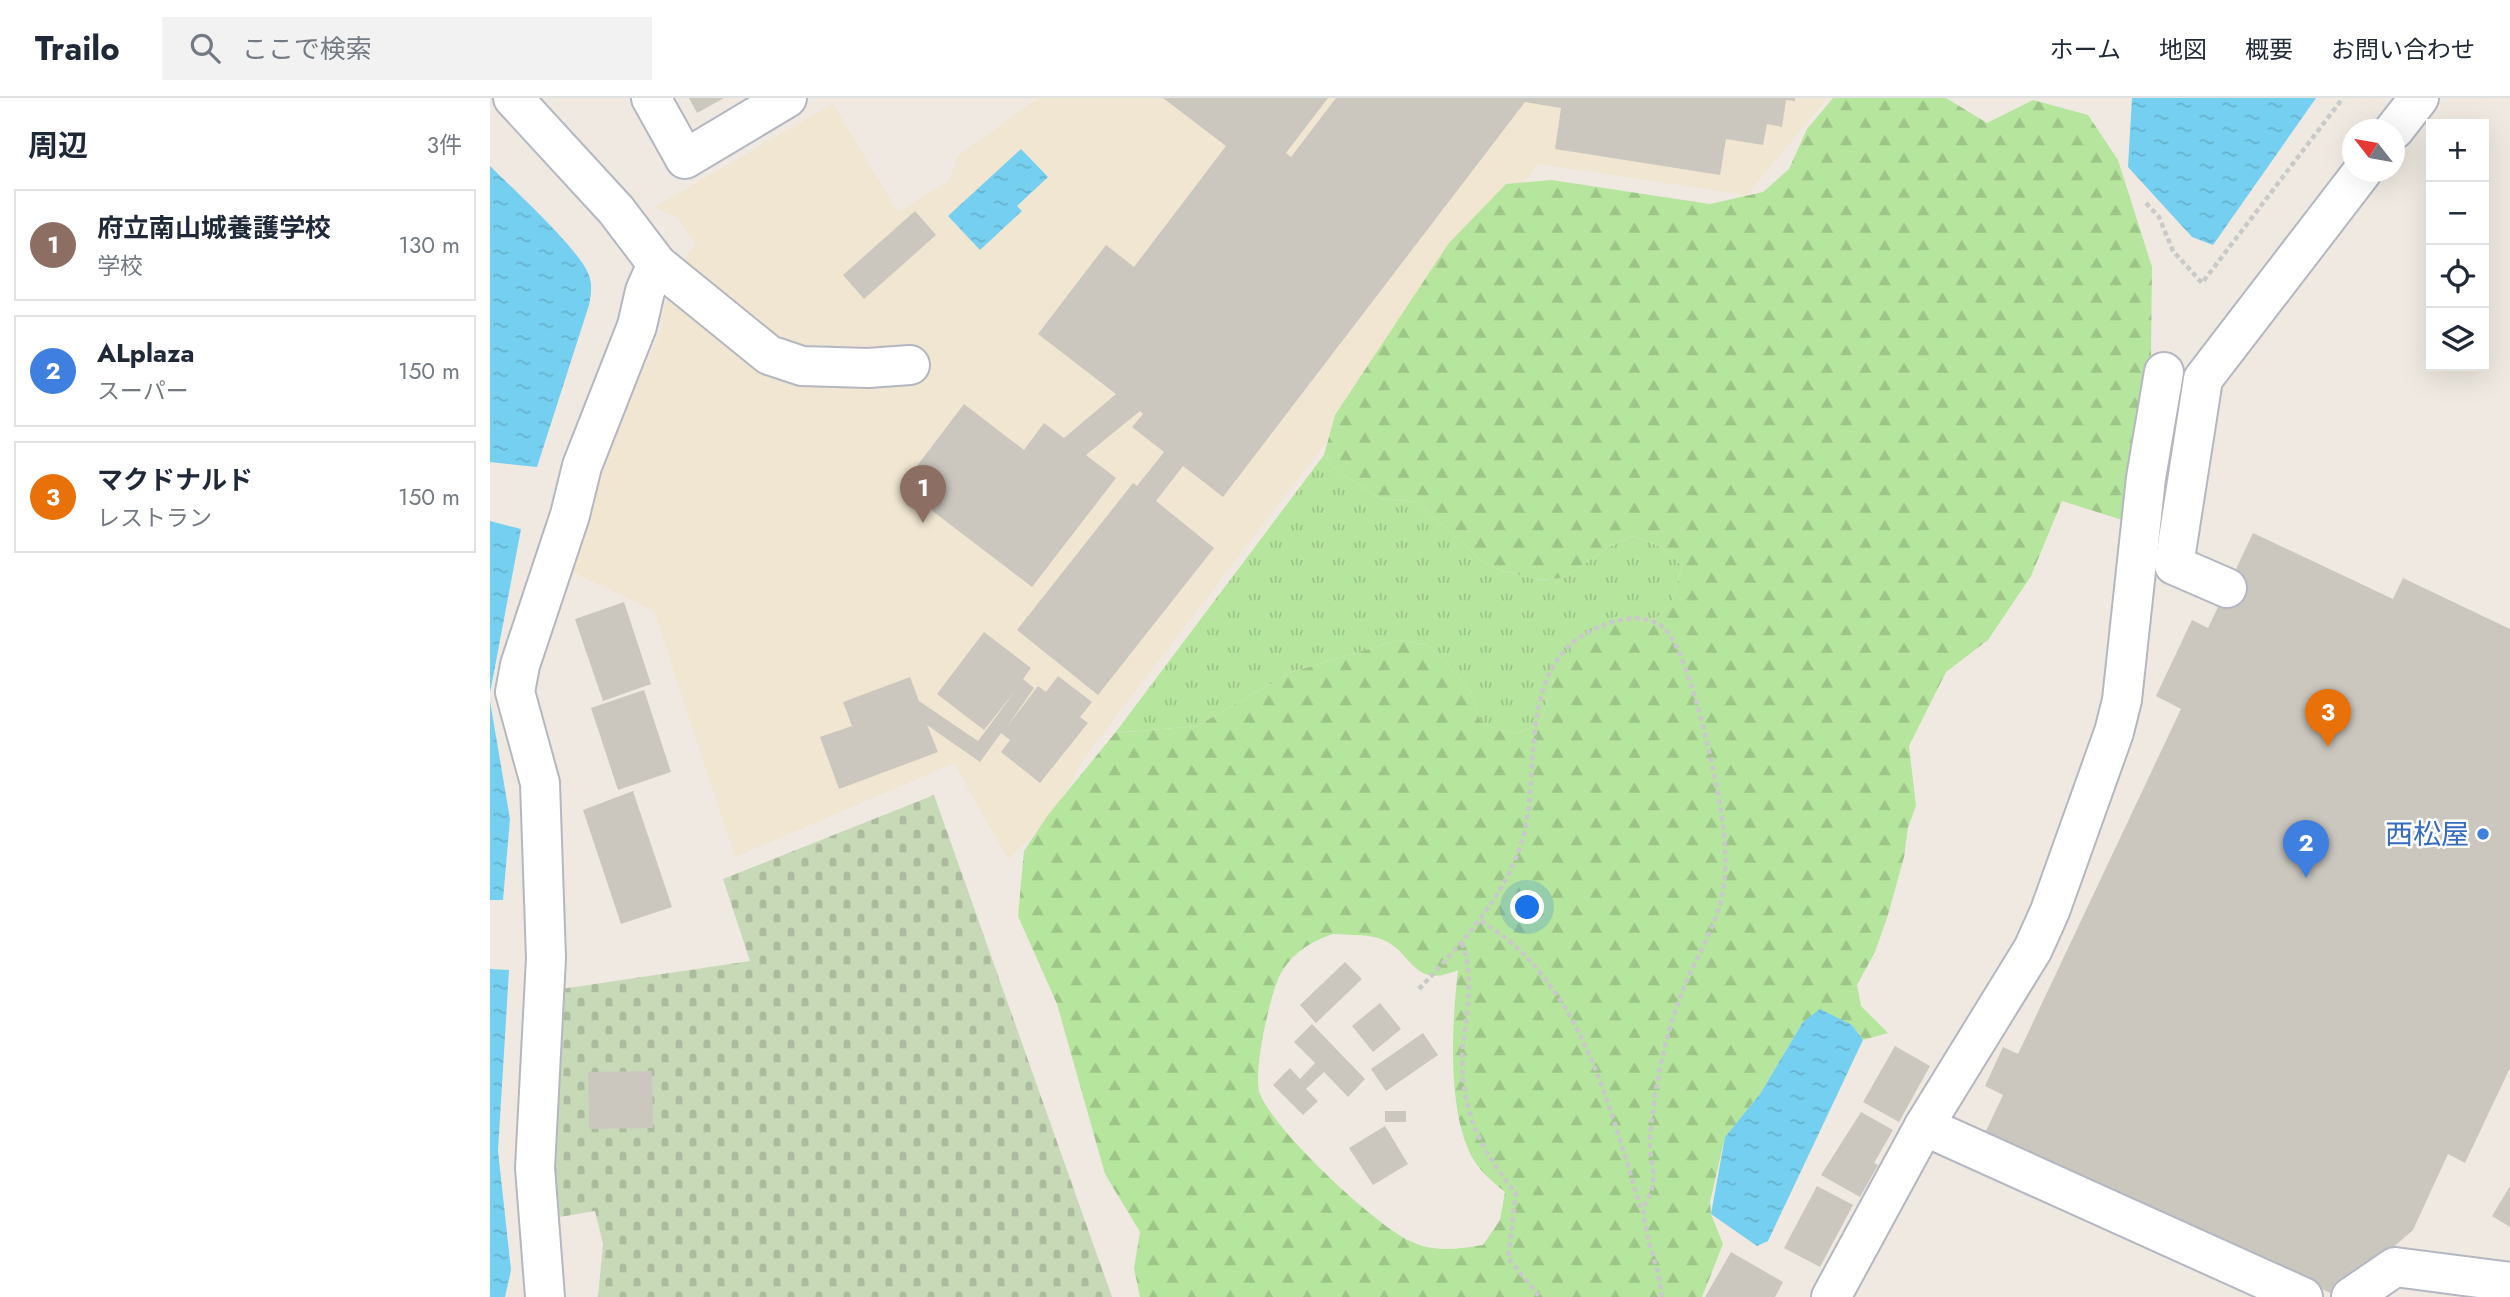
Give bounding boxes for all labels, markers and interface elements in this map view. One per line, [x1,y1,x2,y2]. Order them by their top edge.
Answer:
search box [162,17,652,80]
text: Trailo [35,25,120,72]
icon: search [186,29,224,67]
text: ここで検索 [242,30,372,68]
text: ホーム [2050,32,2121,67]
text: 地図 [2159,32,2207,67]
text: 概要 [2245,32,2293,67]
text: お問い合わせ [2331,32,2475,67]
north arrow [2342,119,2405,182]
map controls [2426,119,2489,371]
button: + [2426,119,2489,182]
text: 周辺 [28,124,88,167]
text: 3件 [426,128,462,162]
button: − [2426,182,2489,245]
text: 府立南山城養護学校 [97,209,331,247]
text: 1 [47,228,59,262]
text: 130 m [398,228,460,262]
button: locate [2426,245,2489,308]
text: 学校 [97,249,143,283]
button: layers [2426,308,2489,371]
text: ALplaza [97,334,195,372]
text: 2 [45,354,61,388]
text: 150 m [398,354,460,388]
text: スーパー [97,374,189,408]
text: マクドナルド [97,461,253,499]
pin: 1 [900,465,946,523]
text: 3 [46,480,60,514]
text: 150 m [398,480,460,514]
text: レストラン [97,501,212,535]
pin: 3 [2305,689,2351,747]
place label: 西松屋 [2385,814,2469,855]
pin: 2 [2283,820,2329,878]
marker: 西松屋 [2475,826,2491,842]
your location [1510,890,1544,924]

